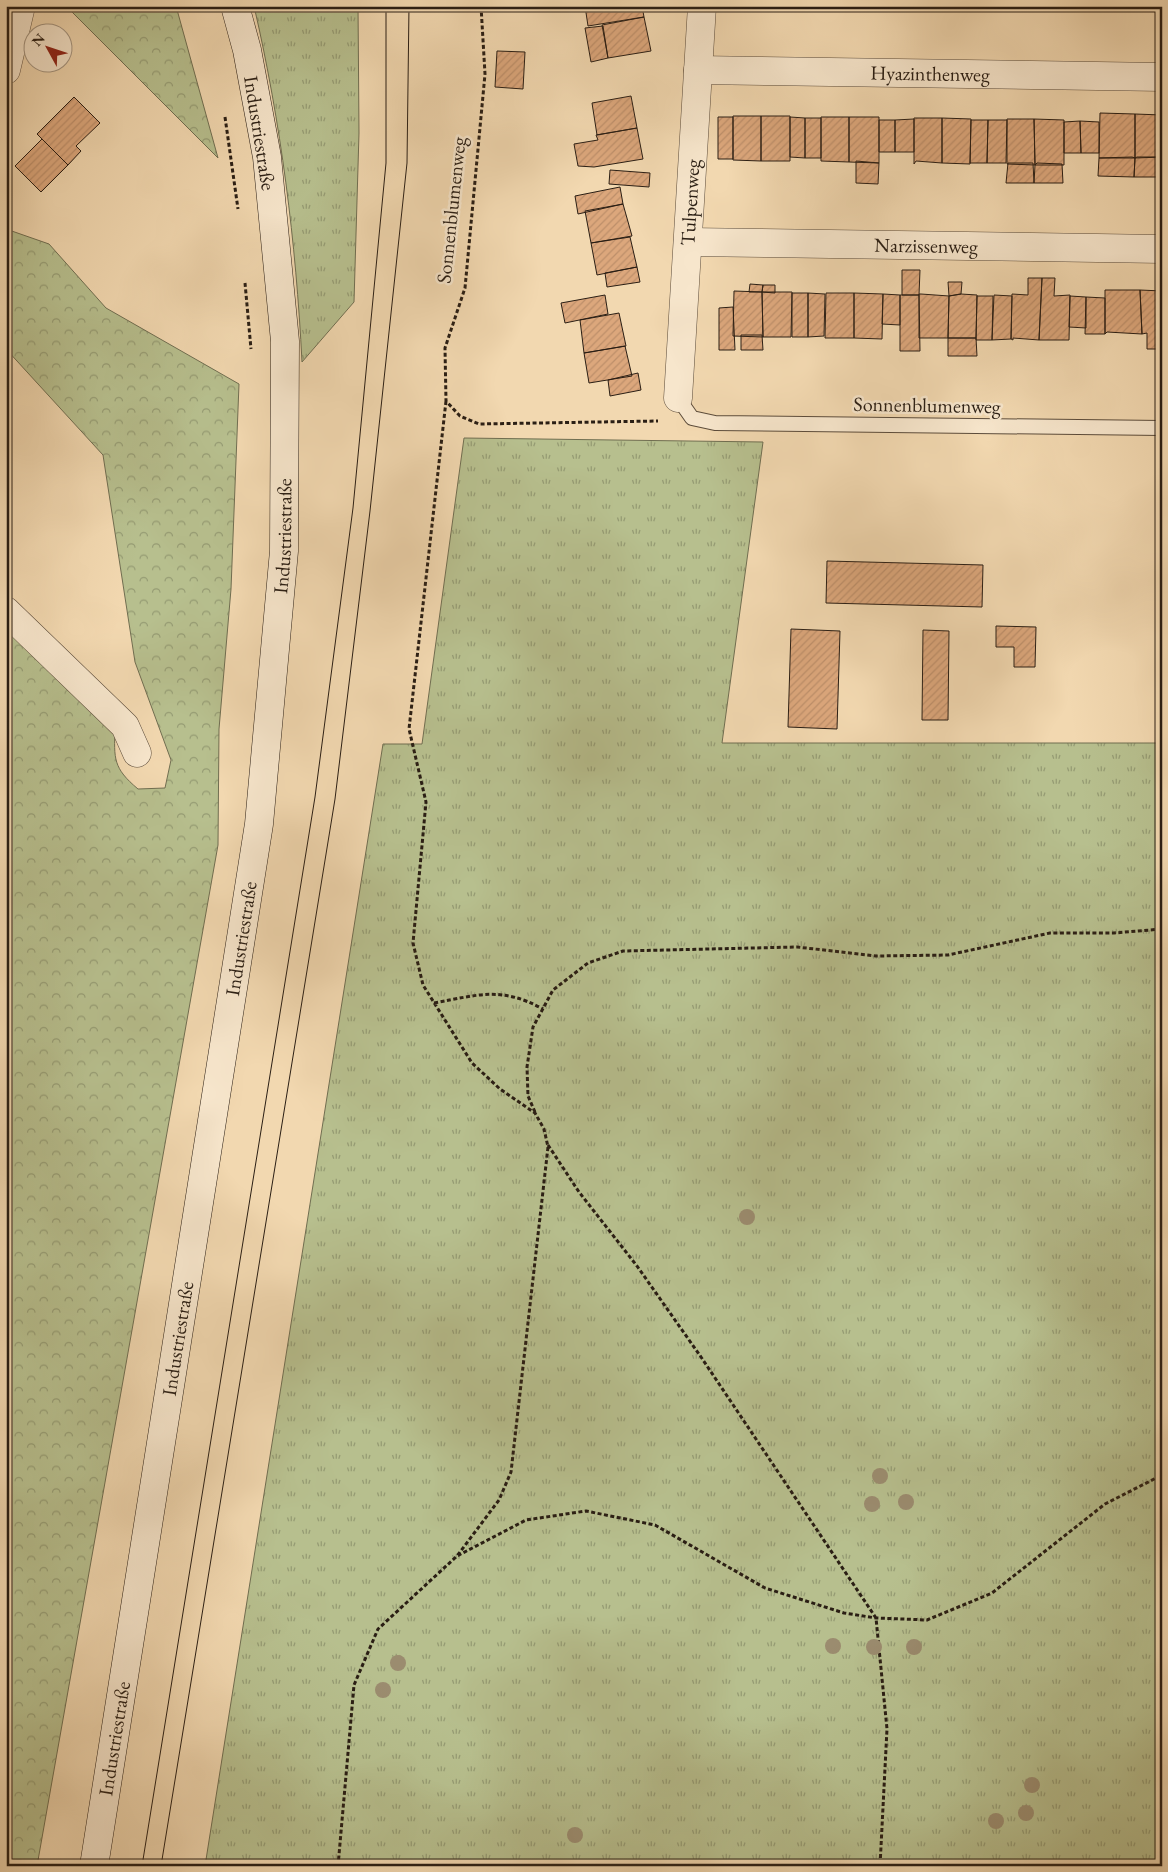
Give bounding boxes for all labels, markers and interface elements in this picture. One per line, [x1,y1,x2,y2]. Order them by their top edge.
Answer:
north arrow [22,22,72,72]
text: N [28,29,49,50]
street label: Hyazinthenweg [870,60,990,87]
street label: Industriestraße [238,74,282,192]
street label: Sonnenblumenweg [430,135,472,285]
street label: Tulpenweg [674,158,706,246]
street label: Narzissenweg [874,232,978,259]
street label: Sonnenblumenweg [853,391,1001,419]
street label: Industriestraße [267,478,297,595]
street label: Industriestraße [219,879,263,998]
street label: Industriestraße [156,1279,199,1398]
street label: Industriestraße [92,1679,136,1798]

